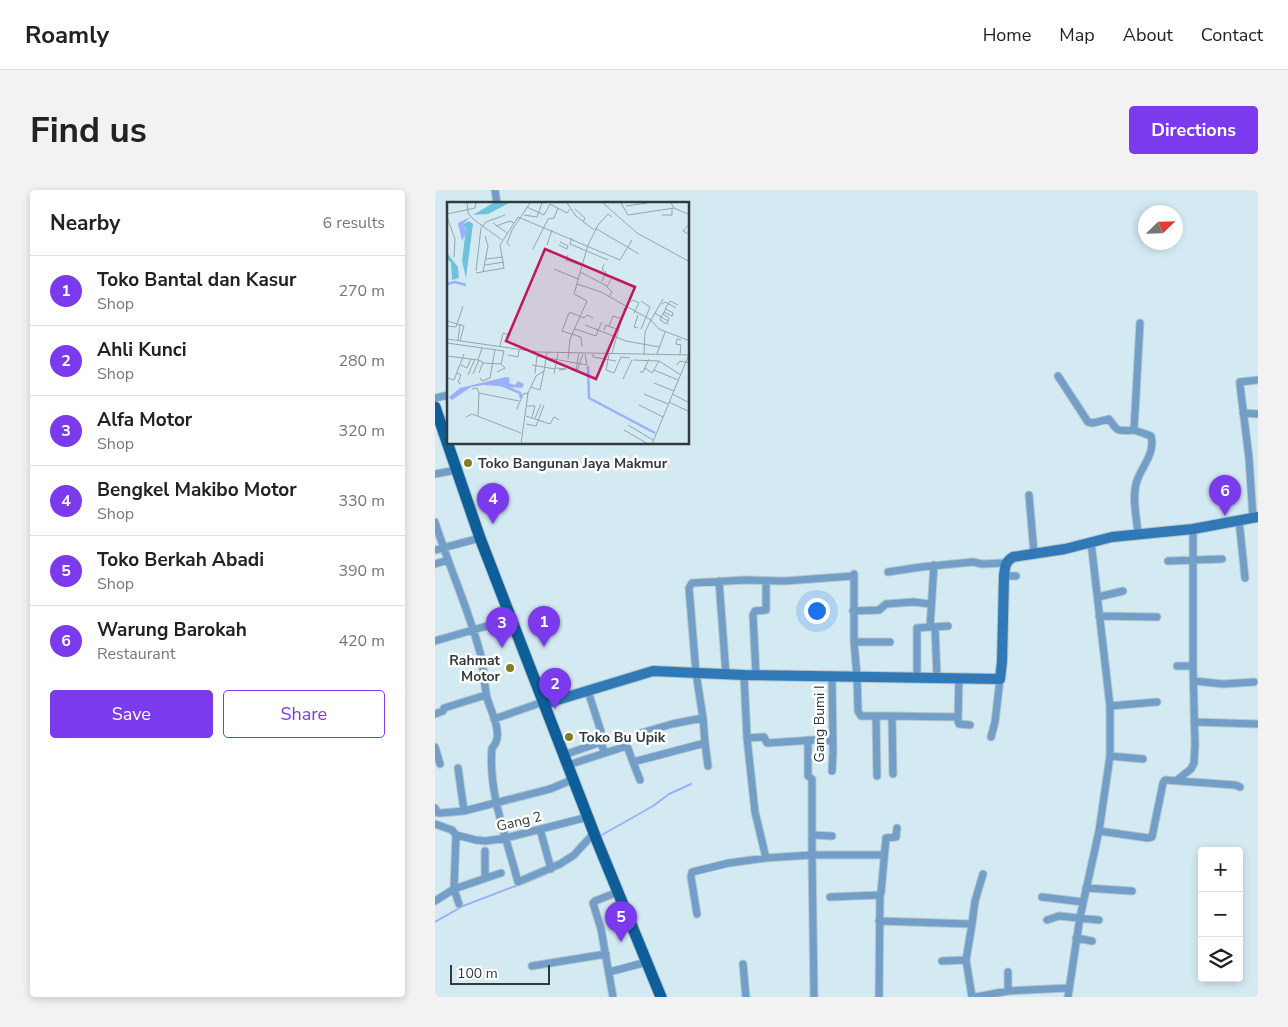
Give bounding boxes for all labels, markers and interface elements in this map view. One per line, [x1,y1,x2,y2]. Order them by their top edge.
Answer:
text: Roamly [25,19,109,51]
text: Home [983,23,1031,47]
text: Map [1059,23,1095,47]
text: About [1123,23,1173,47]
text: Contact [1201,23,1263,47]
button: Directions [1129,106,1258,154]
text: Find us [30,107,147,154]
inset map [447,202,690,445]
north arrow [1138,205,1183,250]
text: Nearby [50,209,120,237]
text: 6 results [323,212,385,234]
text: Toko Bantal dan Kasur [97,267,297,293]
text: 1 [61,280,71,302]
text: 270 m [338,280,385,302]
text: Shop [97,293,134,315]
text: Ahli Kunci [97,337,187,363]
text: 2 [61,350,71,372]
text: 280 m [338,350,385,372]
text: Shop [97,363,134,385]
text: Alfa Motor [97,407,192,433]
text: 3 [61,420,71,442]
text: 320 m [338,420,385,442]
text: Shop [97,433,134,455]
place label: Toko Bangunan Jaya Makmur [478,454,668,473]
marker: Toko Bangunan Jaya Makmur [462,457,474,469]
pin: 6 [1209,475,1241,516]
text: Bengkel Makibo Motor [97,477,297,503]
pin: 4 [477,483,509,524]
text: 4 [61,490,71,512]
text: 330 m [338,490,385,512]
text: Shop [97,503,134,525]
text: Toko Berkah Abadi [97,547,264,573]
text: 5 [61,560,71,582]
text: 390 m [338,560,385,582]
text: Shop [97,573,134,595]
your location [804,598,830,624]
pin: 1 [528,606,560,647]
pin: 3 [486,607,518,648]
text: Warung Barokah [97,617,247,643]
text: 6 [61,630,71,652]
text: 420 m [338,630,385,652]
text: Restaurant [97,643,176,665]
place label: Rahmat Motor [449,651,501,686]
marker: Rahmat Motor [504,662,516,674]
pin: 2 [539,668,571,709]
street label: Gang Bumi I [810,685,829,763]
button: Save [50,690,213,738]
button: Share [223,690,385,738]
place label: Toko Bu Upik [579,728,666,747]
marker: Toko Bu Upik [563,731,575,743]
street label: Gang 2 [495,807,544,836]
map controls [1198,847,1243,982]
button: + [1198,847,1243,892]
button: − [1198,892,1243,937]
pin: 5 [605,901,637,942]
button: layers [1198,937,1243,982]
scale bar [450,962,550,985]
text: 100 m [457,964,498,983]

